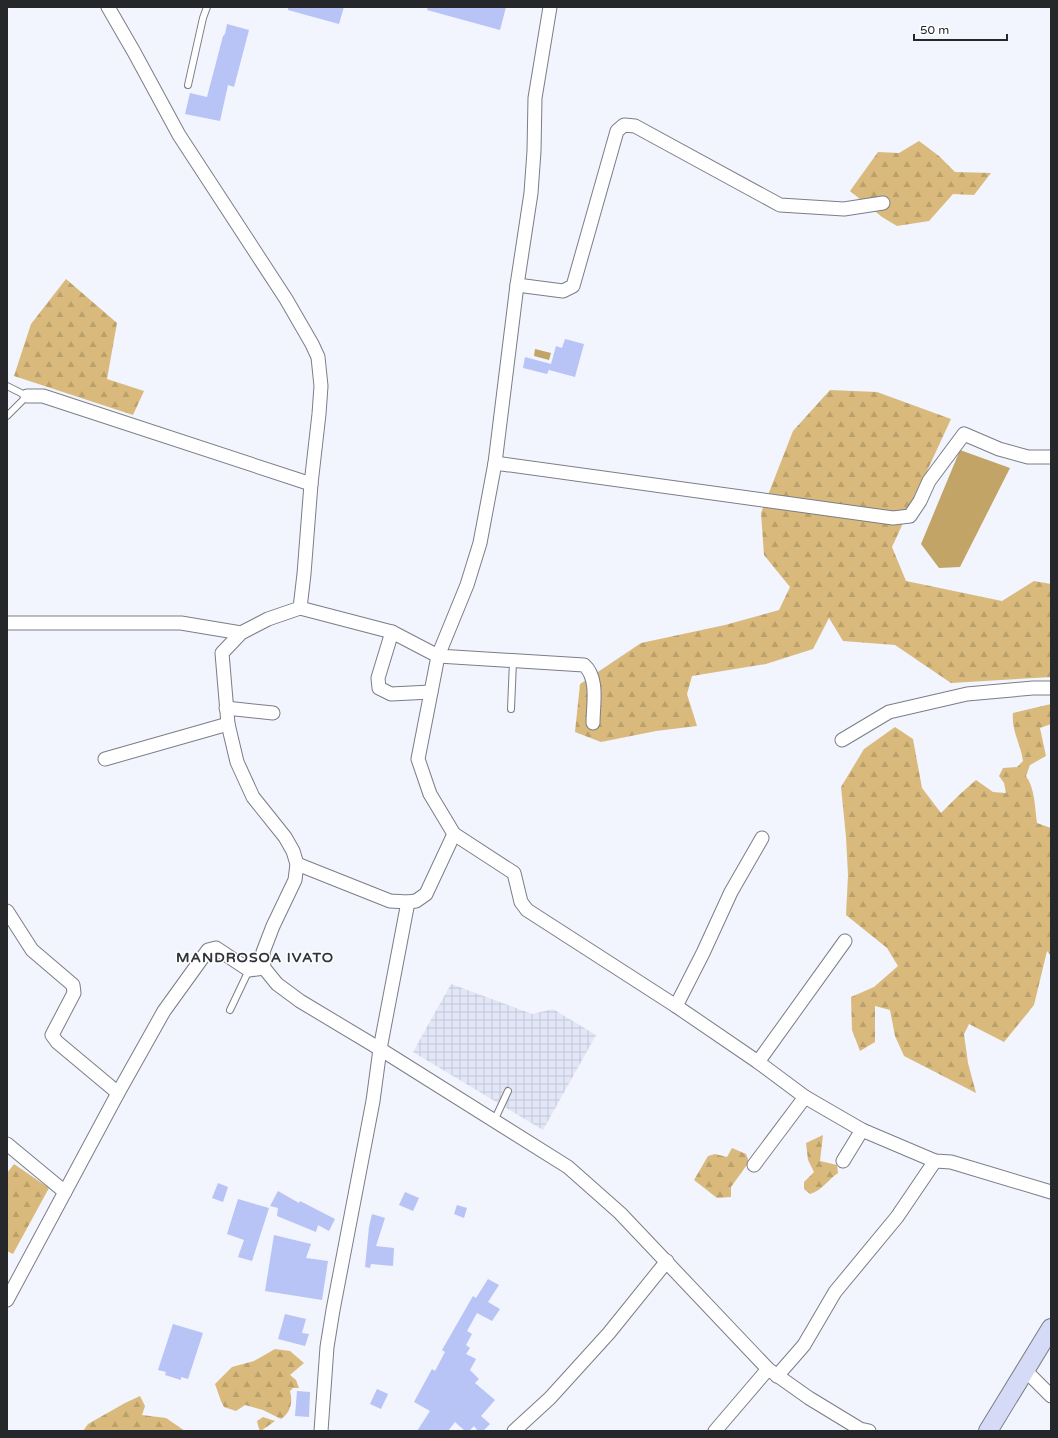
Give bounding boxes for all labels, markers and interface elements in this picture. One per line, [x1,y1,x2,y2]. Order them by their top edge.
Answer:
scale bar [914,16,1007,42]
text: 50 m [920,23,949,37]
district label: MANDROSOA IVATO [176,949,334,966]

